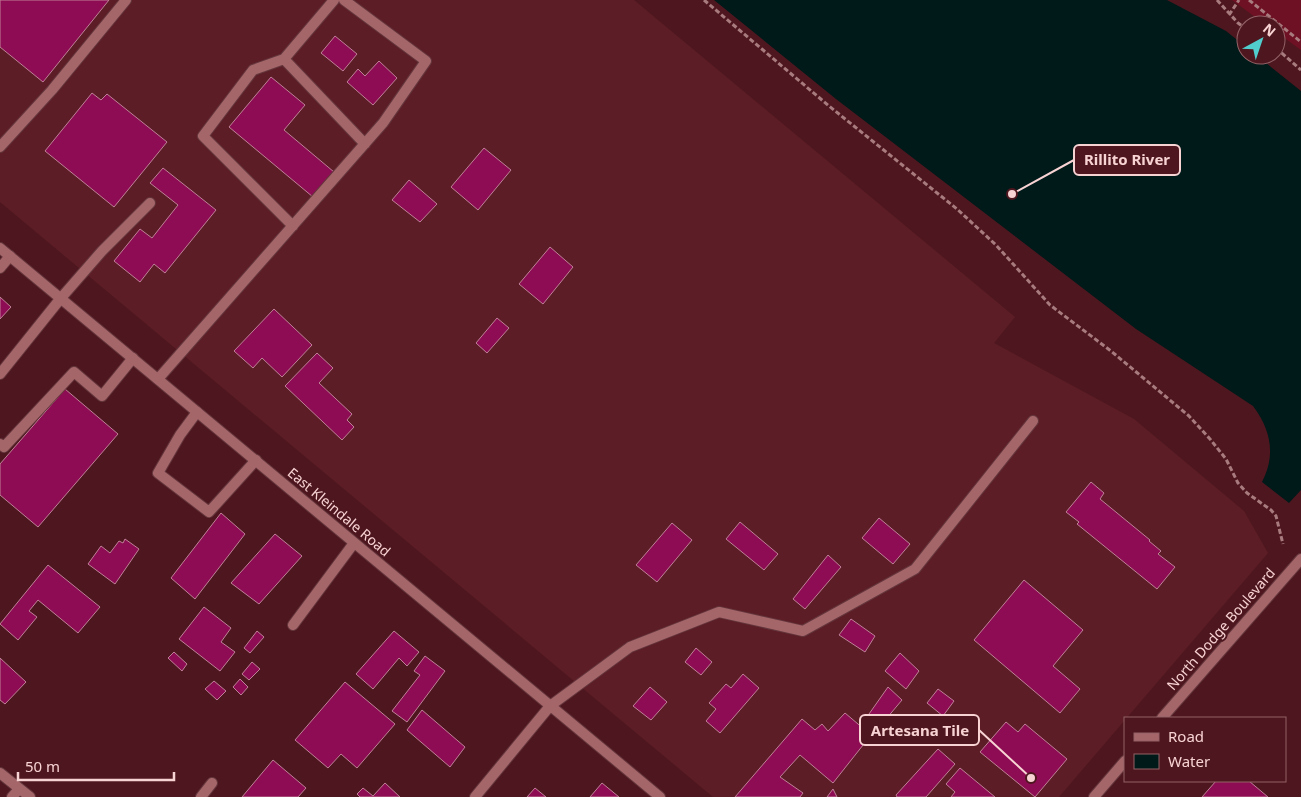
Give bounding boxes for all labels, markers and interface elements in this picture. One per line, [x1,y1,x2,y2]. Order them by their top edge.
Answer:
north arrow [1236,15,1286,65]
text: N [1259,19,1280,41]
callout: Rillito River [1074,145,1180,175]
text: Rillito River [1084,149,1170,169]
street label: East Kleindale Road [284,463,395,560]
street label: North Dodge Boulevard [1162,563,1279,694]
callout: Artesana Tile [860,715,979,745]
legend [1124,717,1286,782]
text: Artesana Tile [871,720,969,740]
text: Road [1168,726,1204,746]
scale bar [18,750,174,782]
text: Water [1168,751,1210,771]
text: 50 m [25,756,60,776]

